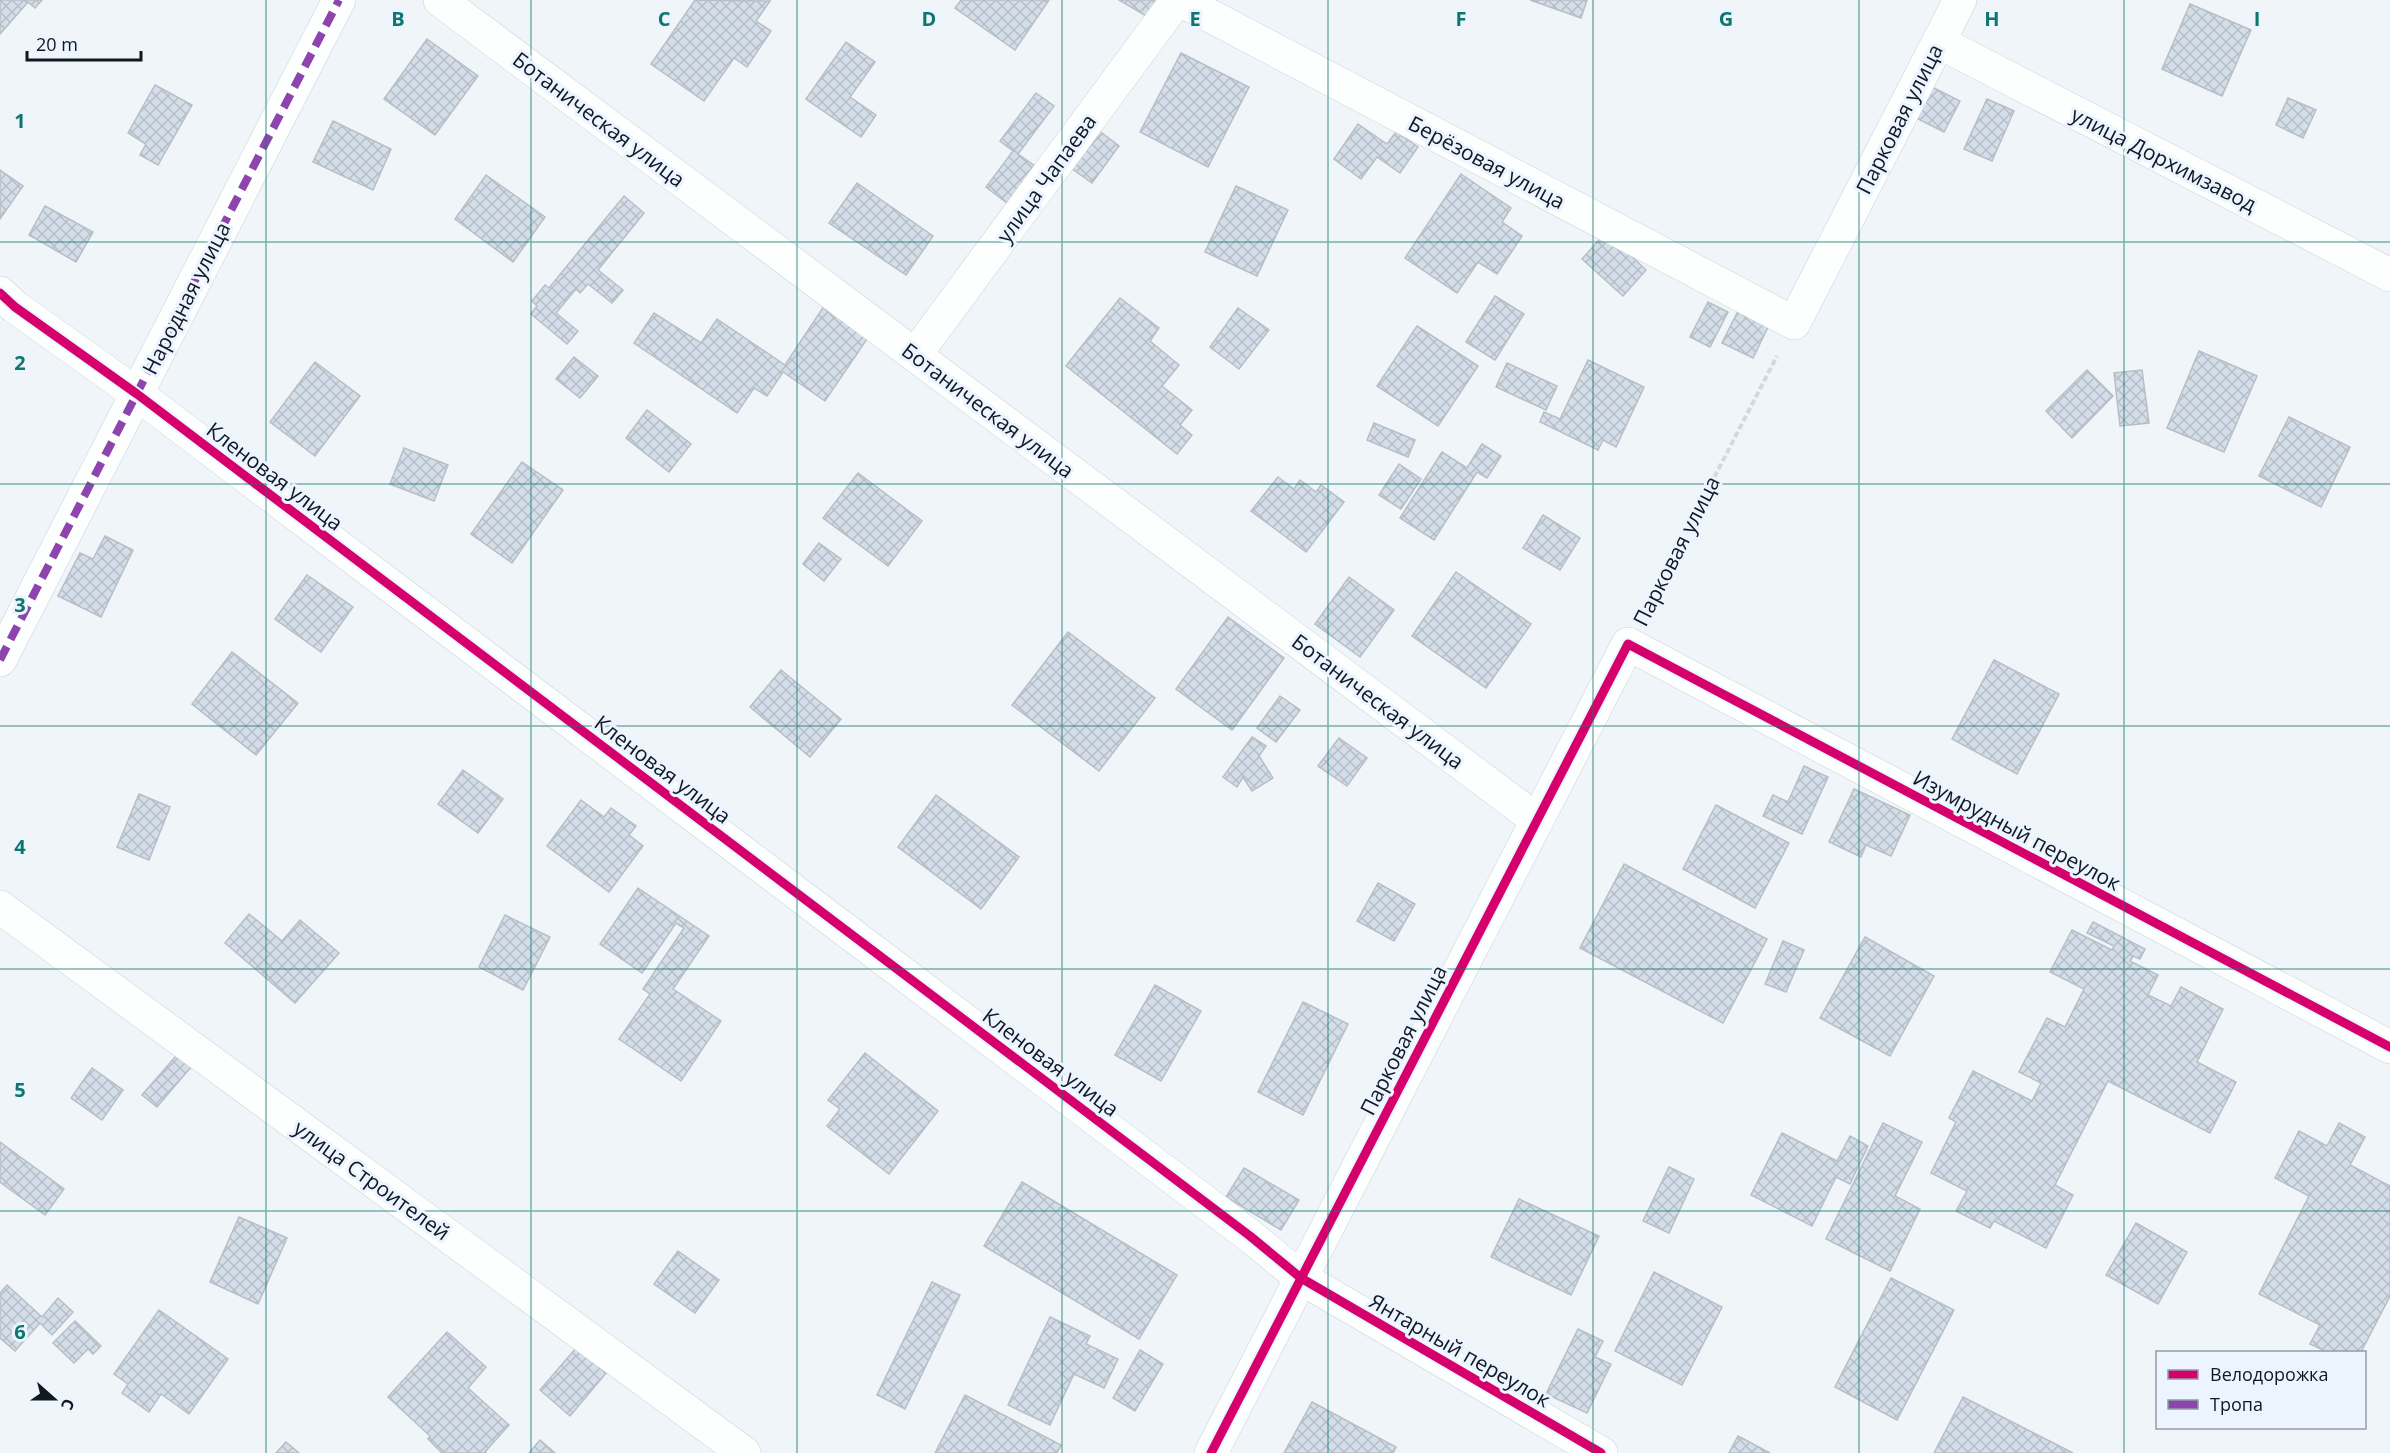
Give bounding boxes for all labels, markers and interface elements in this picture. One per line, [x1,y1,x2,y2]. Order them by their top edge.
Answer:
text: B [391,5,405,32]
text: C [658,5,671,32]
text: D [922,5,936,32]
text: E [1189,5,1201,32]
text: F [1456,5,1466,32]
text: G [1719,5,1733,32]
text: H [1984,5,2000,32]
text: I [2254,5,2260,32]
scale bar [27,24,141,62]
text: 20 m [36,32,78,56]
street label: Парковая улица [1849,39,1949,199]
street label: Ботаническая улица [507,45,691,193]
street label: улица Дорхимзавод [2067,100,2261,218]
text: 1 [14,107,26,134]
street label: улица Чапаева [990,108,1102,248]
street label: Берёзовая улица [1404,109,1570,215]
street label: Народная улица [136,217,236,379]
street label: Ботаническая улица [896,336,1080,484]
text: 2 [14,349,26,376]
street label: Кленовая улица [201,415,349,537]
street label: Парковая улица [1626,471,1726,631]
text: 3 [14,591,26,618]
street label: Ботаническая улица [1286,627,1470,775]
street label: Кленовая улица [589,708,737,830]
street label: Изумрудный переулок [1908,763,2126,897]
text: 4 [14,833,26,860]
street label: Парковая улица [1353,960,1453,1120]
street label: Кленовая улица [977,1001,1125,1123]
text: 5 [14,1076,26,1103]
street label: улица Строителей [288,1114,456,1246]
street label: Янтарный переулок [1364,1287,1556,1413]
text: 6 [14,1318,26,1345]
legend [2156,1351,2366,1429]
text: Велодорожка [2210,1362,2328,1386]
north arrow [24,1369,84,1429]
text: Тропа [2210,1392,2263,1416]
text: С [56,1396,80,1413]

